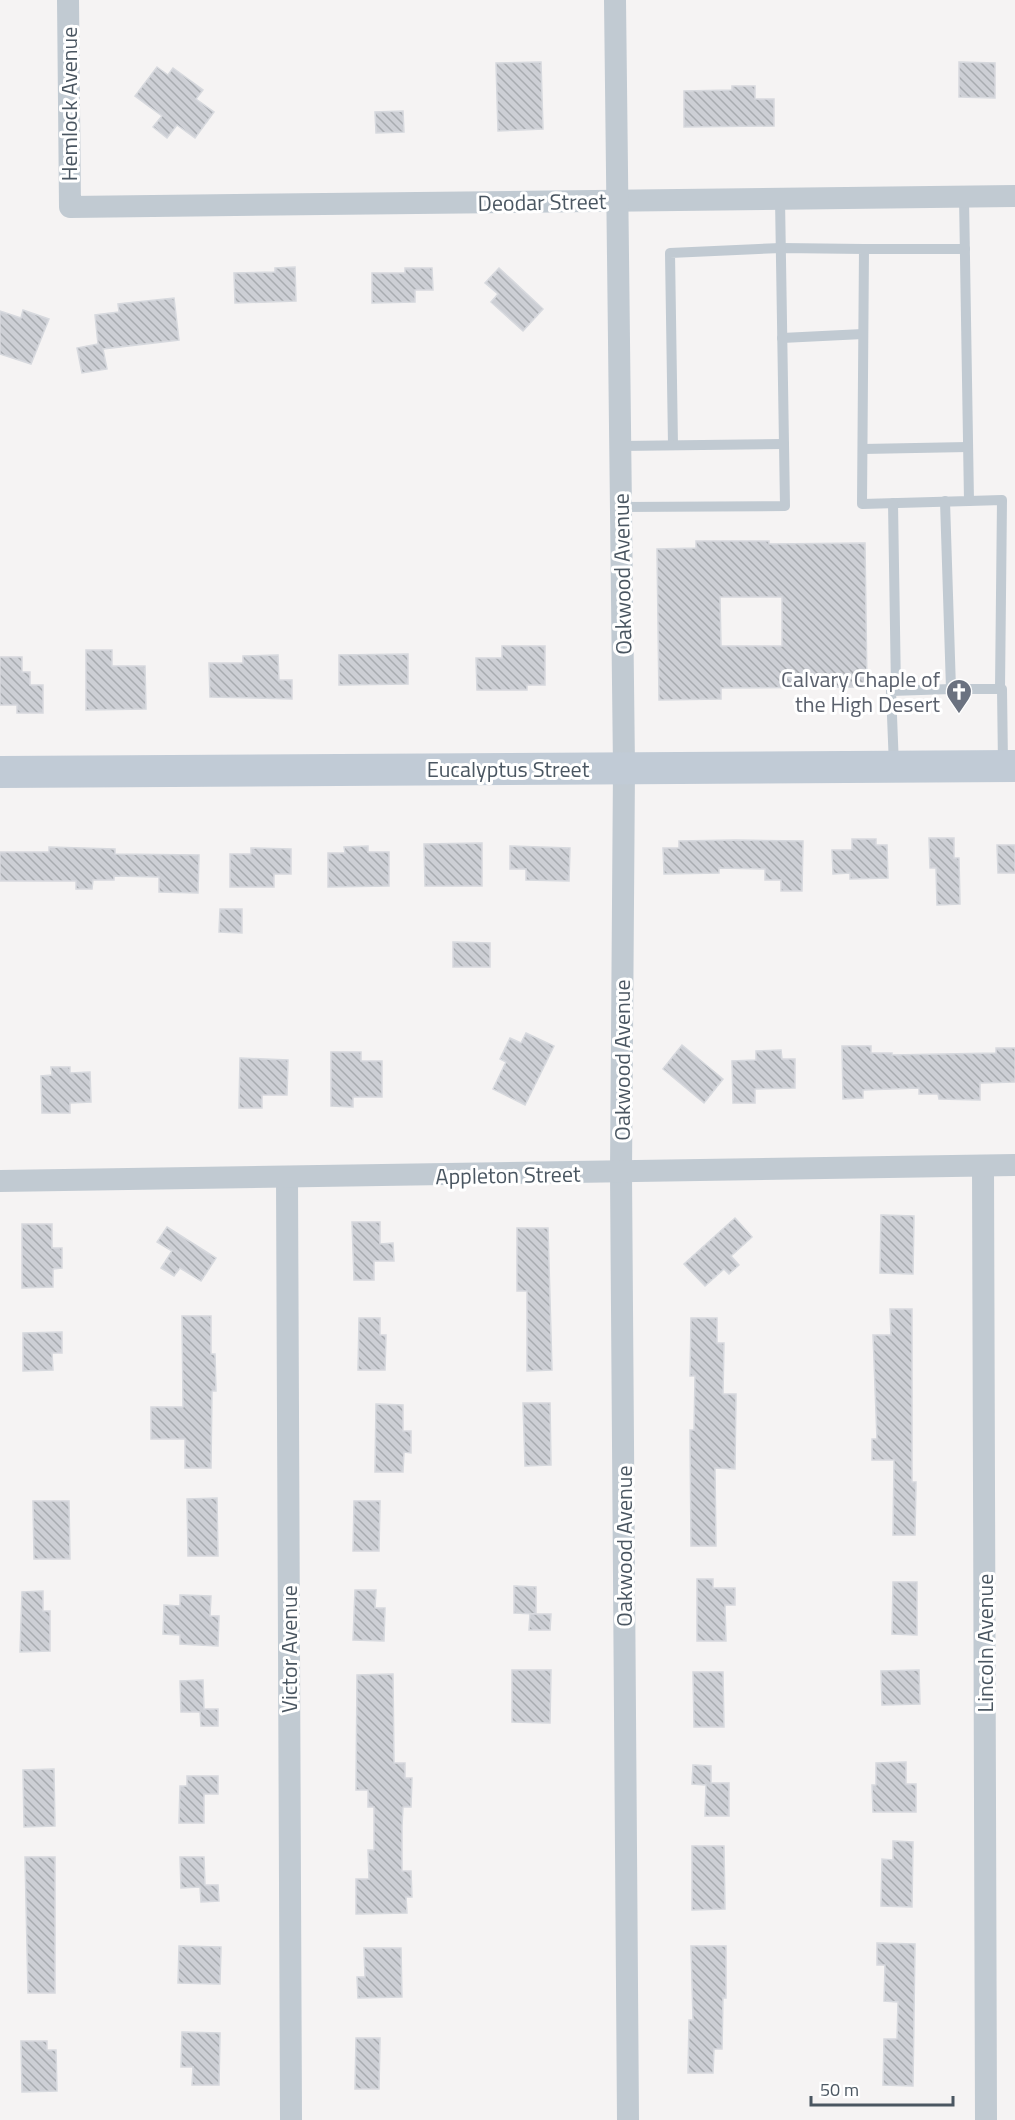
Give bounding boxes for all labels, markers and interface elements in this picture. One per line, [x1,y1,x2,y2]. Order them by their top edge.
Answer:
street label: Hemlock Avenue [52,27,86,181]
street label: Deodar Street [477,184,607,220]
street label: Oakwood Avenue [604,493,640,655]
place label: Calvary Chaple of the High Desert [781,662,941,721]
church icon: Calvary Chaple of the High Desert [944,677,974,715]
street label: Eucalyptus Street [427,752,590,786]
street label: Oakwood Avenue [605,979,639,1141]
street label: Appleton Street [435,1157,581,1193]
street label: Oakwood Avenue [607,1465,641,1627]
street label: Lincoln Avenue [968,1574,1002,1712]
street label: Victor Avenue [272,1585,306,1713]
scale bar [811,2069,954,2107]
text: 50 m [820,2076,859,2103]

